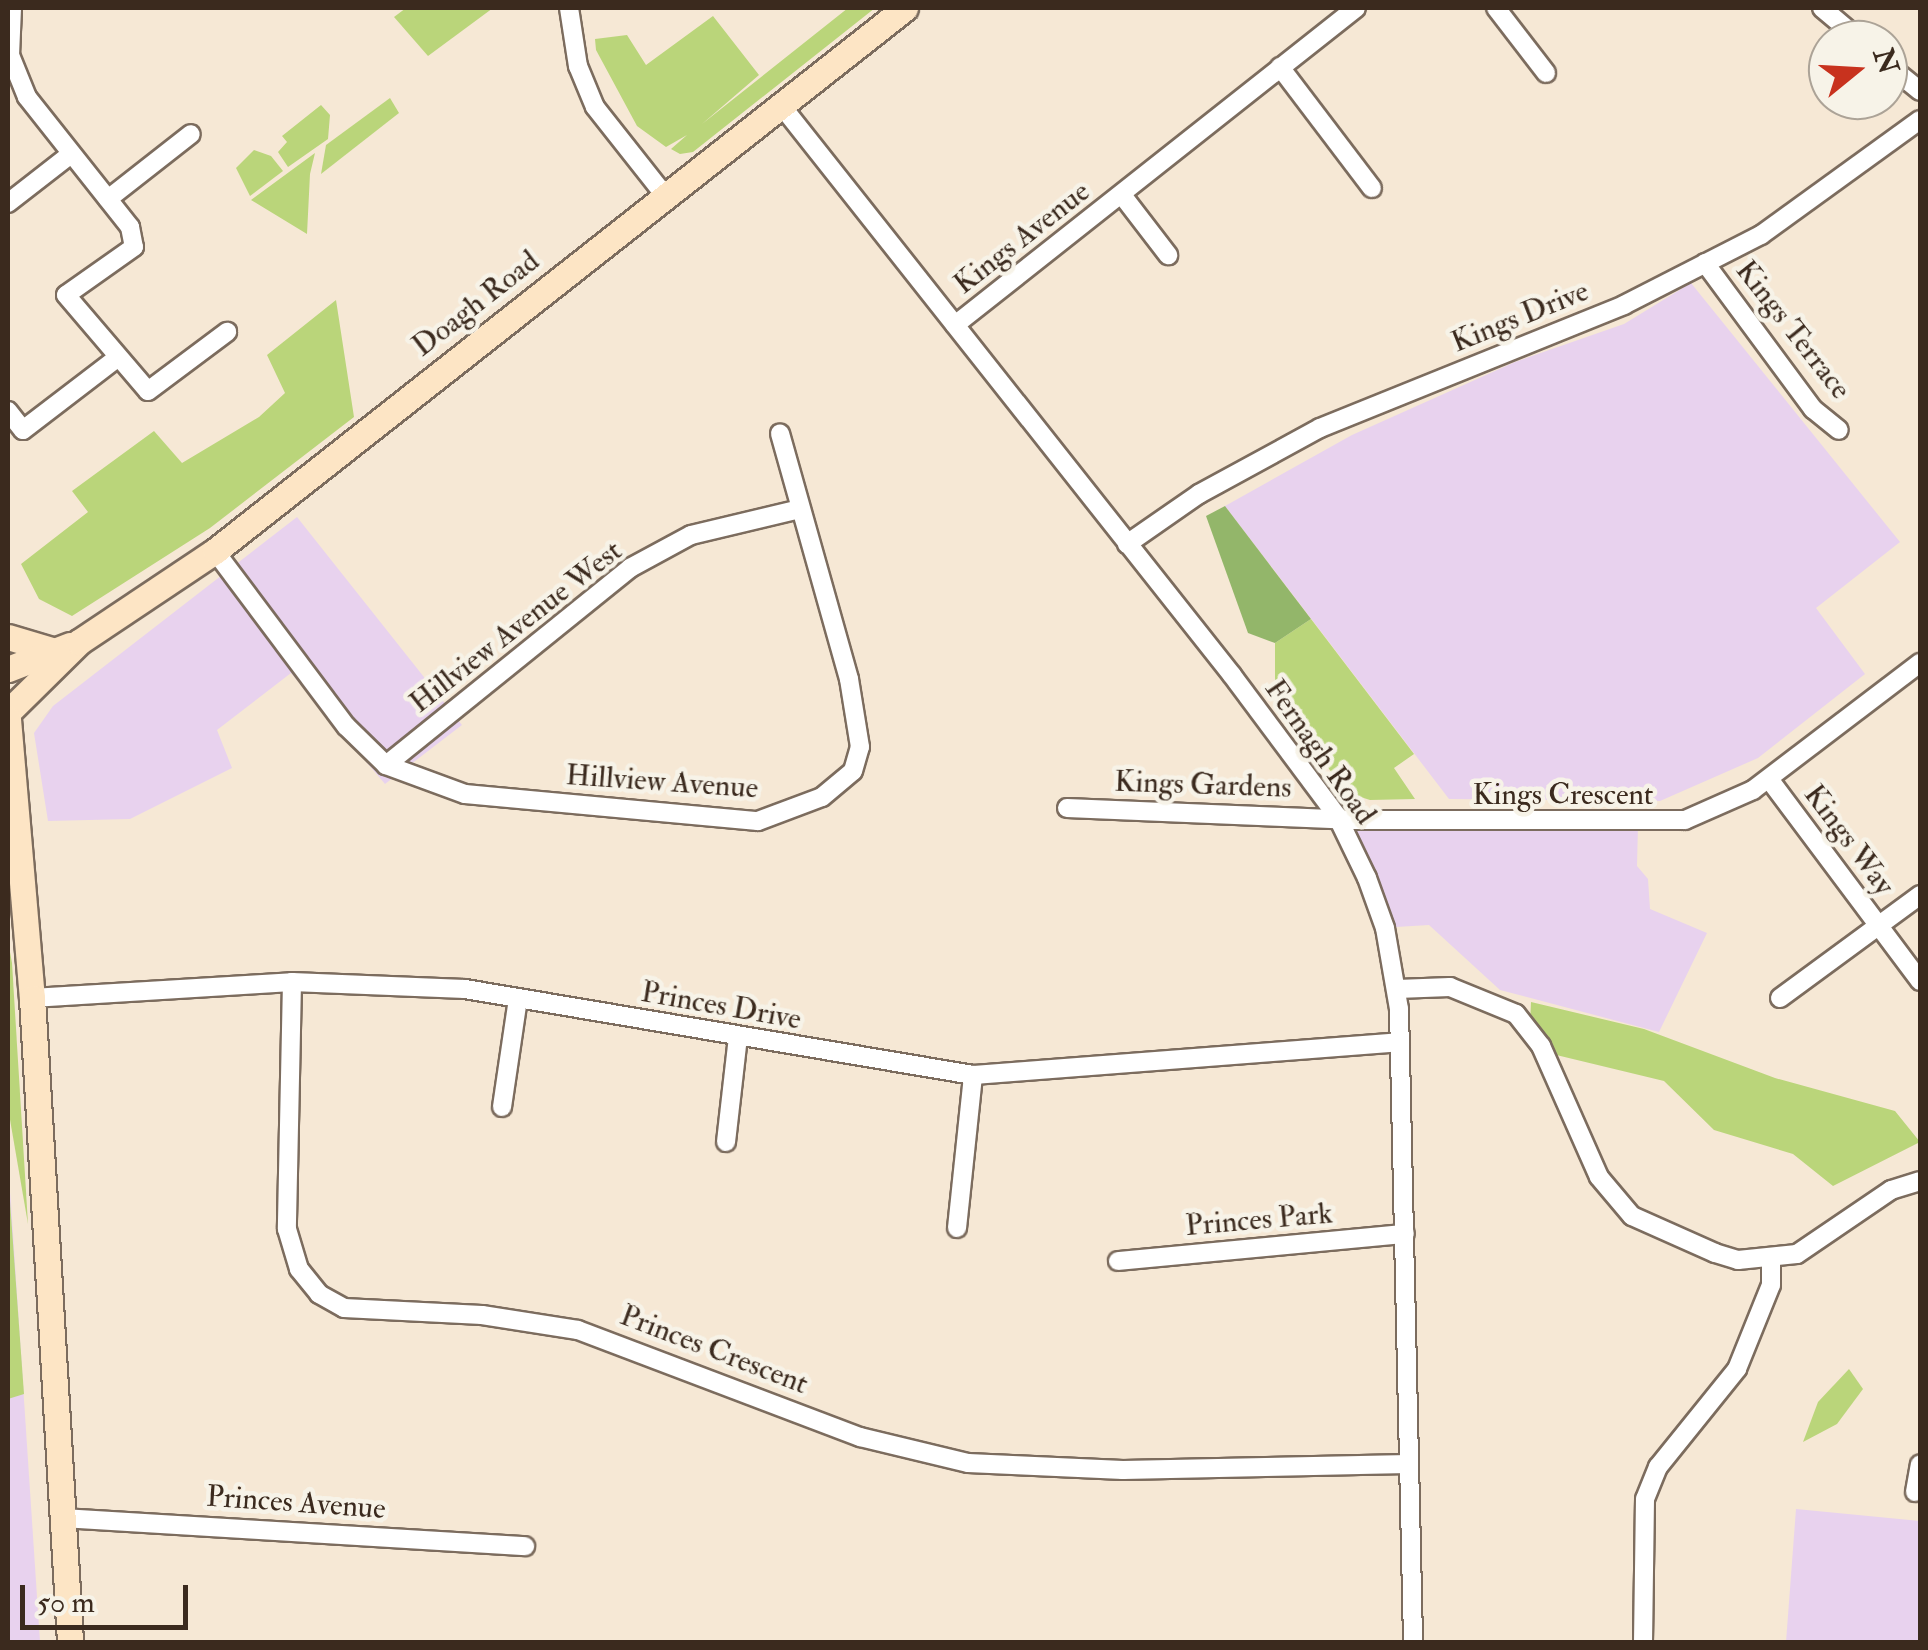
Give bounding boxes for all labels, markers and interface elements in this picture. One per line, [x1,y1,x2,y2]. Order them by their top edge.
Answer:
north arrow [1808,20,1908,120]
text: N [1865,44,1906,79]
street label: Kings Avenue [947,174,1097,302]
street label: Doagh Road [406,243,546,365]
street label: Kings Terrace [1728,253,1858,407]
street label: Kings Drive [1446,273,1594,361]
street label: Hillview Avenue West [403,533,629,721]
street label: Fernagh Road [1257,672,1383,832]
street label: Hillview Avenue [565,757,759,807]
street label: Kings Gardens [1114,764,1292,806]
street label: Kings Crescent [1472,777,1654,813]
street label: Kings Way [1796,778,1902,902]
street label: Princes Drive [638,974,804,1038]
street label: Princes Park [1184,1196,1334,1244]
street label: Princes Crescent [615,1298,813,1402]
street label: Princes Avenue [205,1479,387,1527]
scale bar [25,1565,192,1627]
text: 50 m [37,1584,95,1621]

